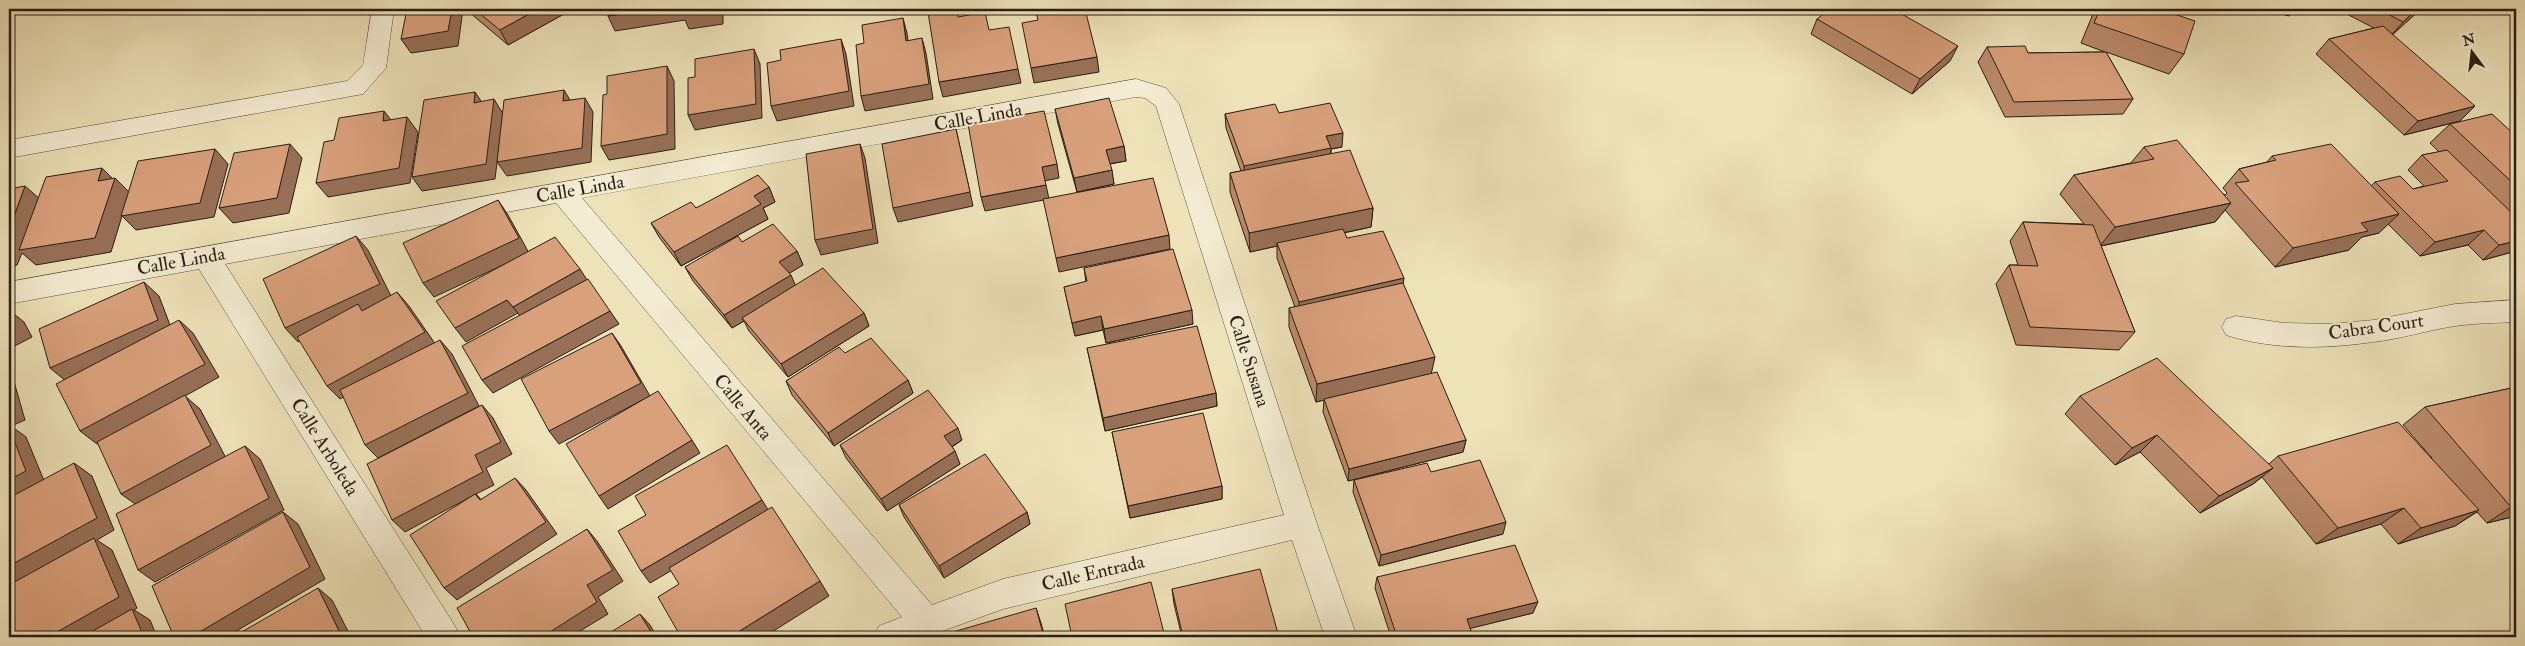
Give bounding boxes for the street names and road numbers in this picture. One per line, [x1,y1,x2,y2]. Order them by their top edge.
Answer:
street label: Calle Linda [932,97,1024,137]
street label: Calle Linda [534,169,626,209]
street label: Calle Linda [135,241,227,281]
street label: Cabra Court [2327,308,2425,346]
street label: Calle Susana [1223,312,1275,410]
street label: Calle Anta [708,369,778,445]
street label: Calle Arboleda [285,394,365,500]
street label: Calle Entrada [1039,549,1147,596]

